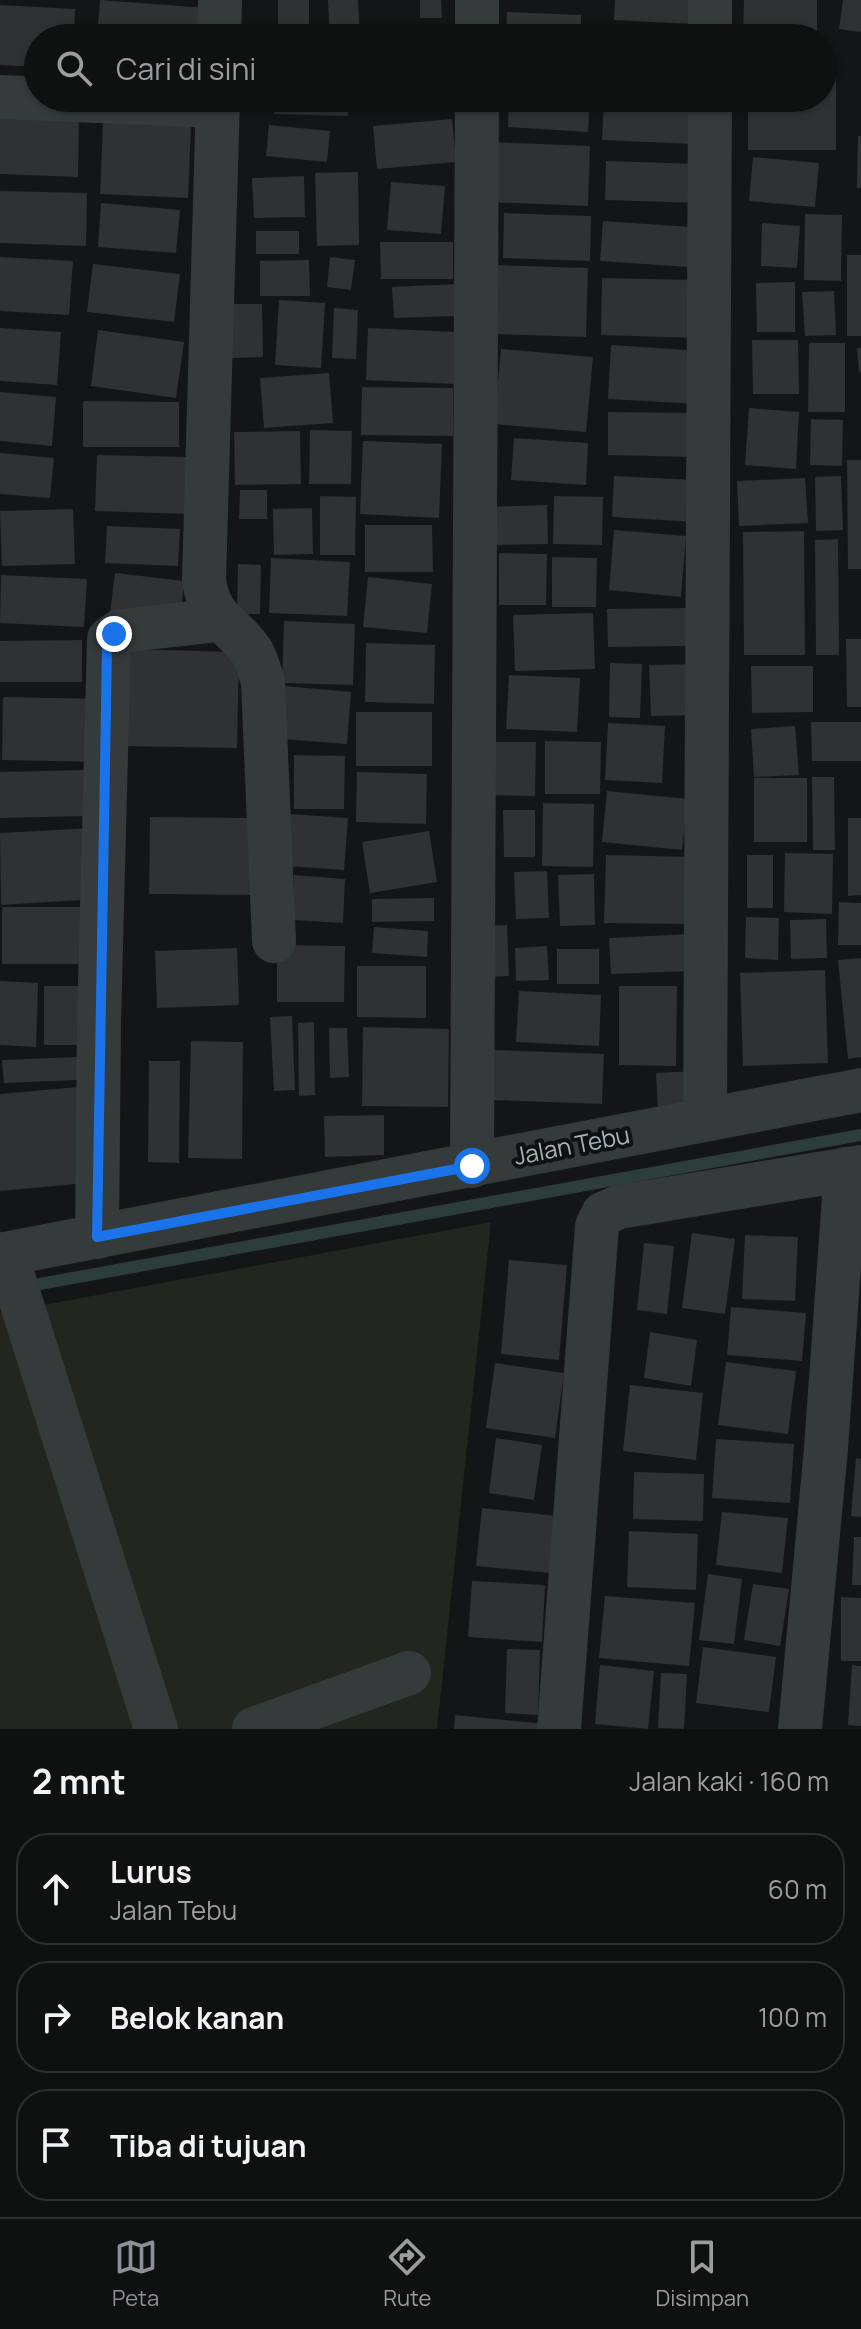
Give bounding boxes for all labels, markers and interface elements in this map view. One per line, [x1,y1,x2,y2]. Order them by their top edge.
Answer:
search box [24,24,837,112]
icon: search [52,46,96,90]
text: Cari di sini [116,48,256,89]
route end [96,616,132,652]
street label: Jalan Tebu [511,1117,632,1172]
route start [454,1148,490,1184]
text: 2 mnt [32,1758,126,1804]
text: Jalan kaki · 160 m [629,1763,829,1799]
text: Lurus [110,1851,192,1892]
icon: ahead [34,1867,78,1911]
text: 60 m [768,1871,827,1907]
text: Jalan Tebu [110,1892,237,1928]
icon: right [34,1995,78,2039]
text: Belok kanan [110,1997,284,2038]
text: 100 m [758,1999,827,2035]
icon: arrive [34,2123,78,2167]
text: Tiba di tujuan [110,2125,307,2166]
tab: Peta [112,2235,159,2313]
tab: Rute [383,2235,431,2313]
tab: Disimpan [655,2235,749,2313]

